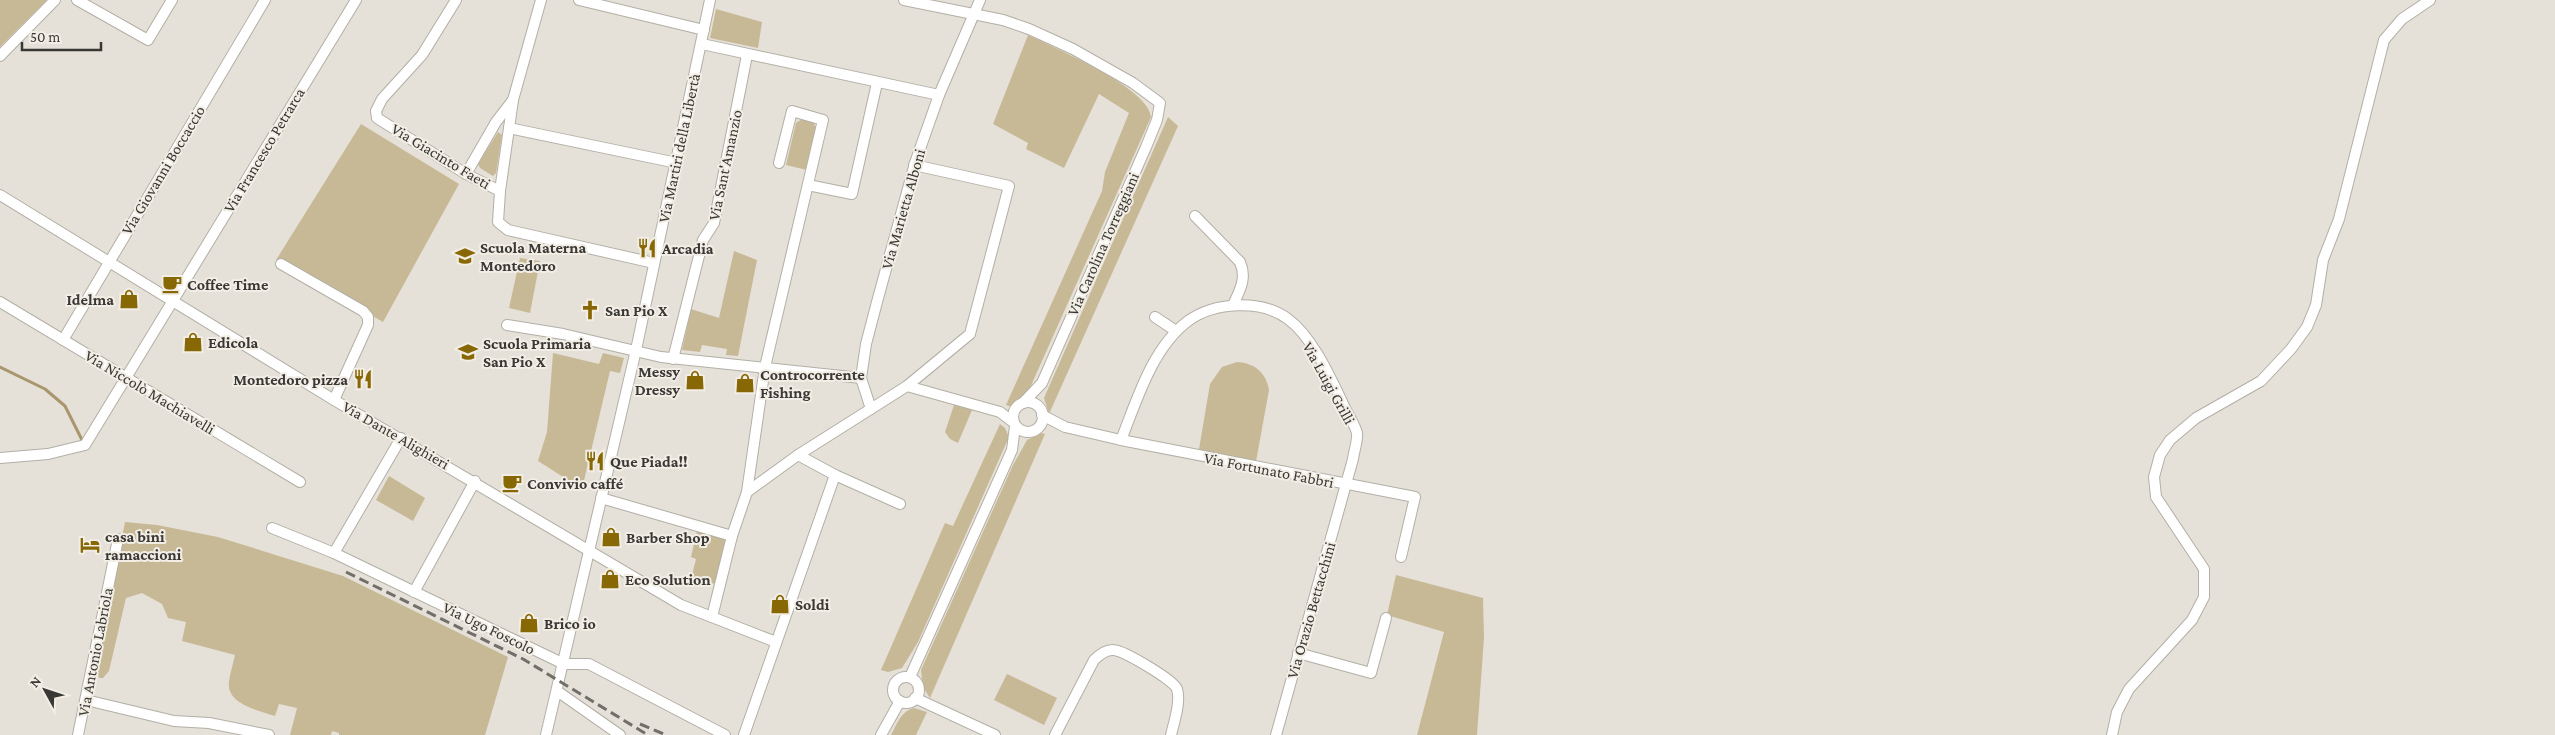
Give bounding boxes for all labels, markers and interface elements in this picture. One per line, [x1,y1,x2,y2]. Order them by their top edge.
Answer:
scale bar [22,20,101,52]
text: 50 m [30,29,60,45]
street label: Via Martiri della Libertà [655,71,703,224]
street label: Via Francesco Petrarca [220,84,308,215]
street label: Via Giovanni Boccaccio [118,102,208,238]
street label: Via Sant'Amanzio [705,108,745,222]
street label: Via Giacinto Faeti [389,120,493,192]
street label: Via Marietta Alboni [878,147,928,271]
street label: Via Carolina Torreggiani [1064,170,1143,319]
restaurant icon: Arcadia [636,237,658,259]
place label: Scuola Materna Montedoro [480,239,586,274]
place label: Arcadia [661,240,714,257]
school or university icon: Scuola Materna Montedoro [454,245,476,267]
cafe icon: Coffee Time [161,273,183,295]
place label: Coffee Time [187,276,269,293]
shop icon: Idelma [118,288,140,310]
place label: Idelma [66,291,114,308]
church icon: San Pio X [579,299,601,321]
place label: San Pio X [605,302,668,319]
shop icon: Edicola [182,331,204,353]
place label: Edicola [208,334,259,351]
place label: Scuola Primaria San Pio X [483,335,591,370]
street label: Via Luigi Grilli [1299,339,1359,428]
school or university icon: Scuola Primaria San Pio X [457,341,479,363]
street label: Via Niccolò Machiavelli [82,346,218,438]
place label: Messy Dressy [635,363,680,398]
place label: Controcorrente Fishing [760,366,865,401]
restaurant icon: Montedoro pizza [352,368,374,390]
shop icon: Messy Dressy [684,369,706,391]
place label: Montedoro pizza [233,371,348,388]
shop icon: Controcorrente Fishing [734,372,756,394]
street label: Via Dante Alighieri [339,398,452,473]
street label: Via Fortunato Fabbri [1203,449,1335,491]
restaurant icon: Que Piada!! [584,450,606,472]
place label: Que Piada!! [610,453,688,470]
cafe icon: Convivio caffé [501,472,523,494]
place label: Convivio caffé [527,475,624,492]
shop icon: Barber Shop [600,526,622,548]
place label: casa bini ramaccioni [105,528,182,563]
place label: Barber Shop [626,529,710,546]
hotel icon: casa bini ramaccioni [79,534,101,556]
street label: Via Orazio Bettacchini [1283,540,1339,680]
shop icon: Eco Solution [599,568,621,590]
place label: Eco Solution [625,571,711,588]
street label: Via Antonio Labriola [74,585,116,718]
shop icon: Soldi [769,593,791,615]
place label: Soldi [795,596,830,613]
street label: Via Ugo Foscolo [440,598,538,659]
shop icon: Brico io [518,612,540,634]
place label: Brico io [544,615,596,632]
north arrow [20,665,70,715]
text: N [26,672,45,690]

